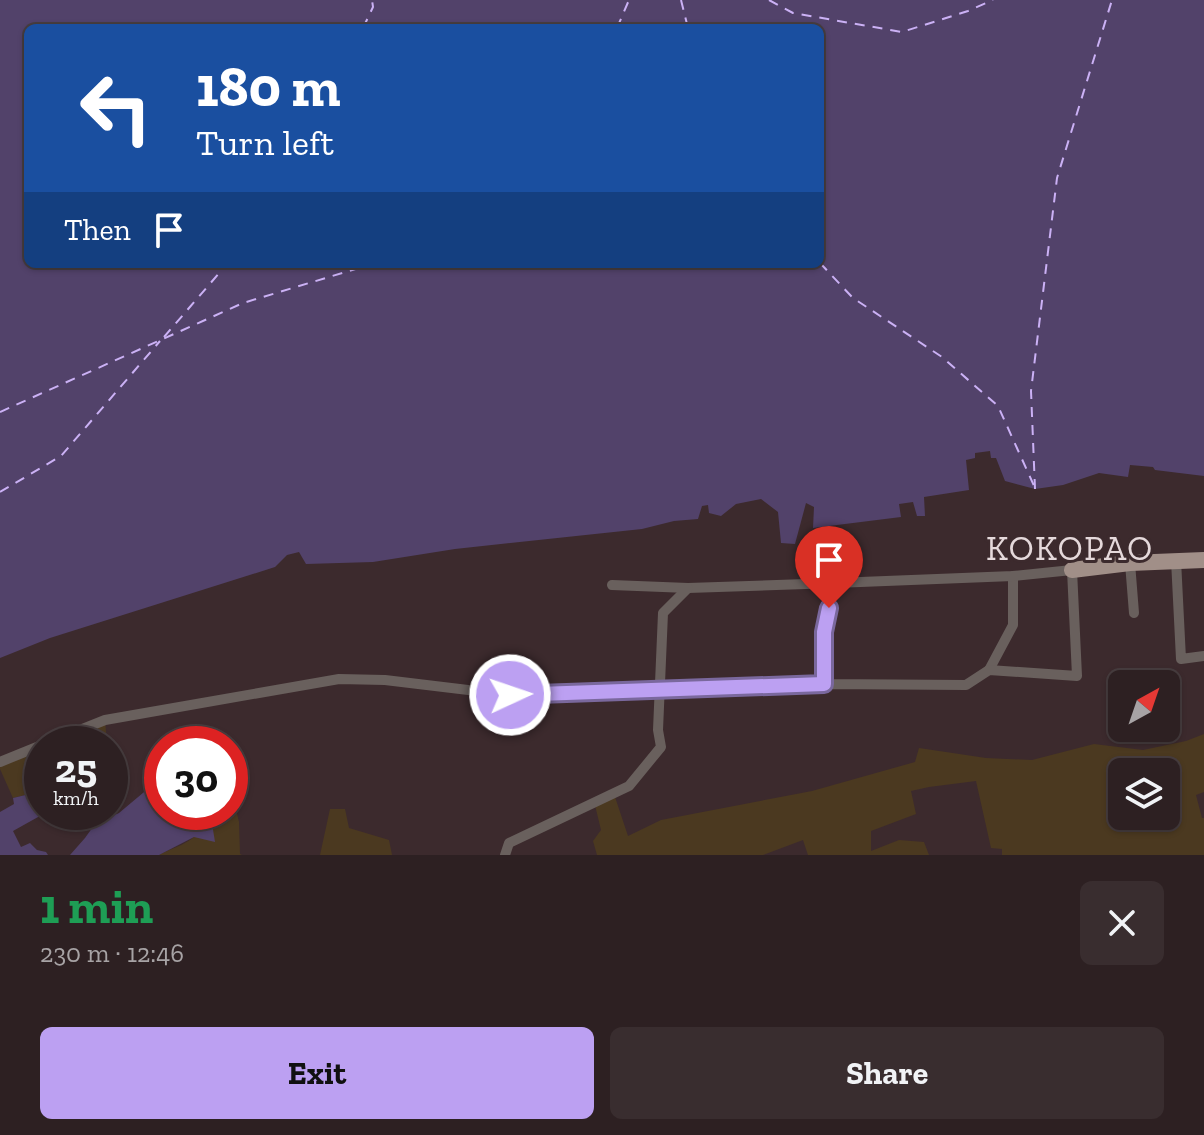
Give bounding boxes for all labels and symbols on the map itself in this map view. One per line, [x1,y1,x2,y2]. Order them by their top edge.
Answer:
pin [795,526,863,608]
district label: KOKOPAO [986,528,1154,569]
position arrow [468,653,552,737]
north arrow [1108,670,1180,742]
speed limit sign: 30 [144,726,248,830]

